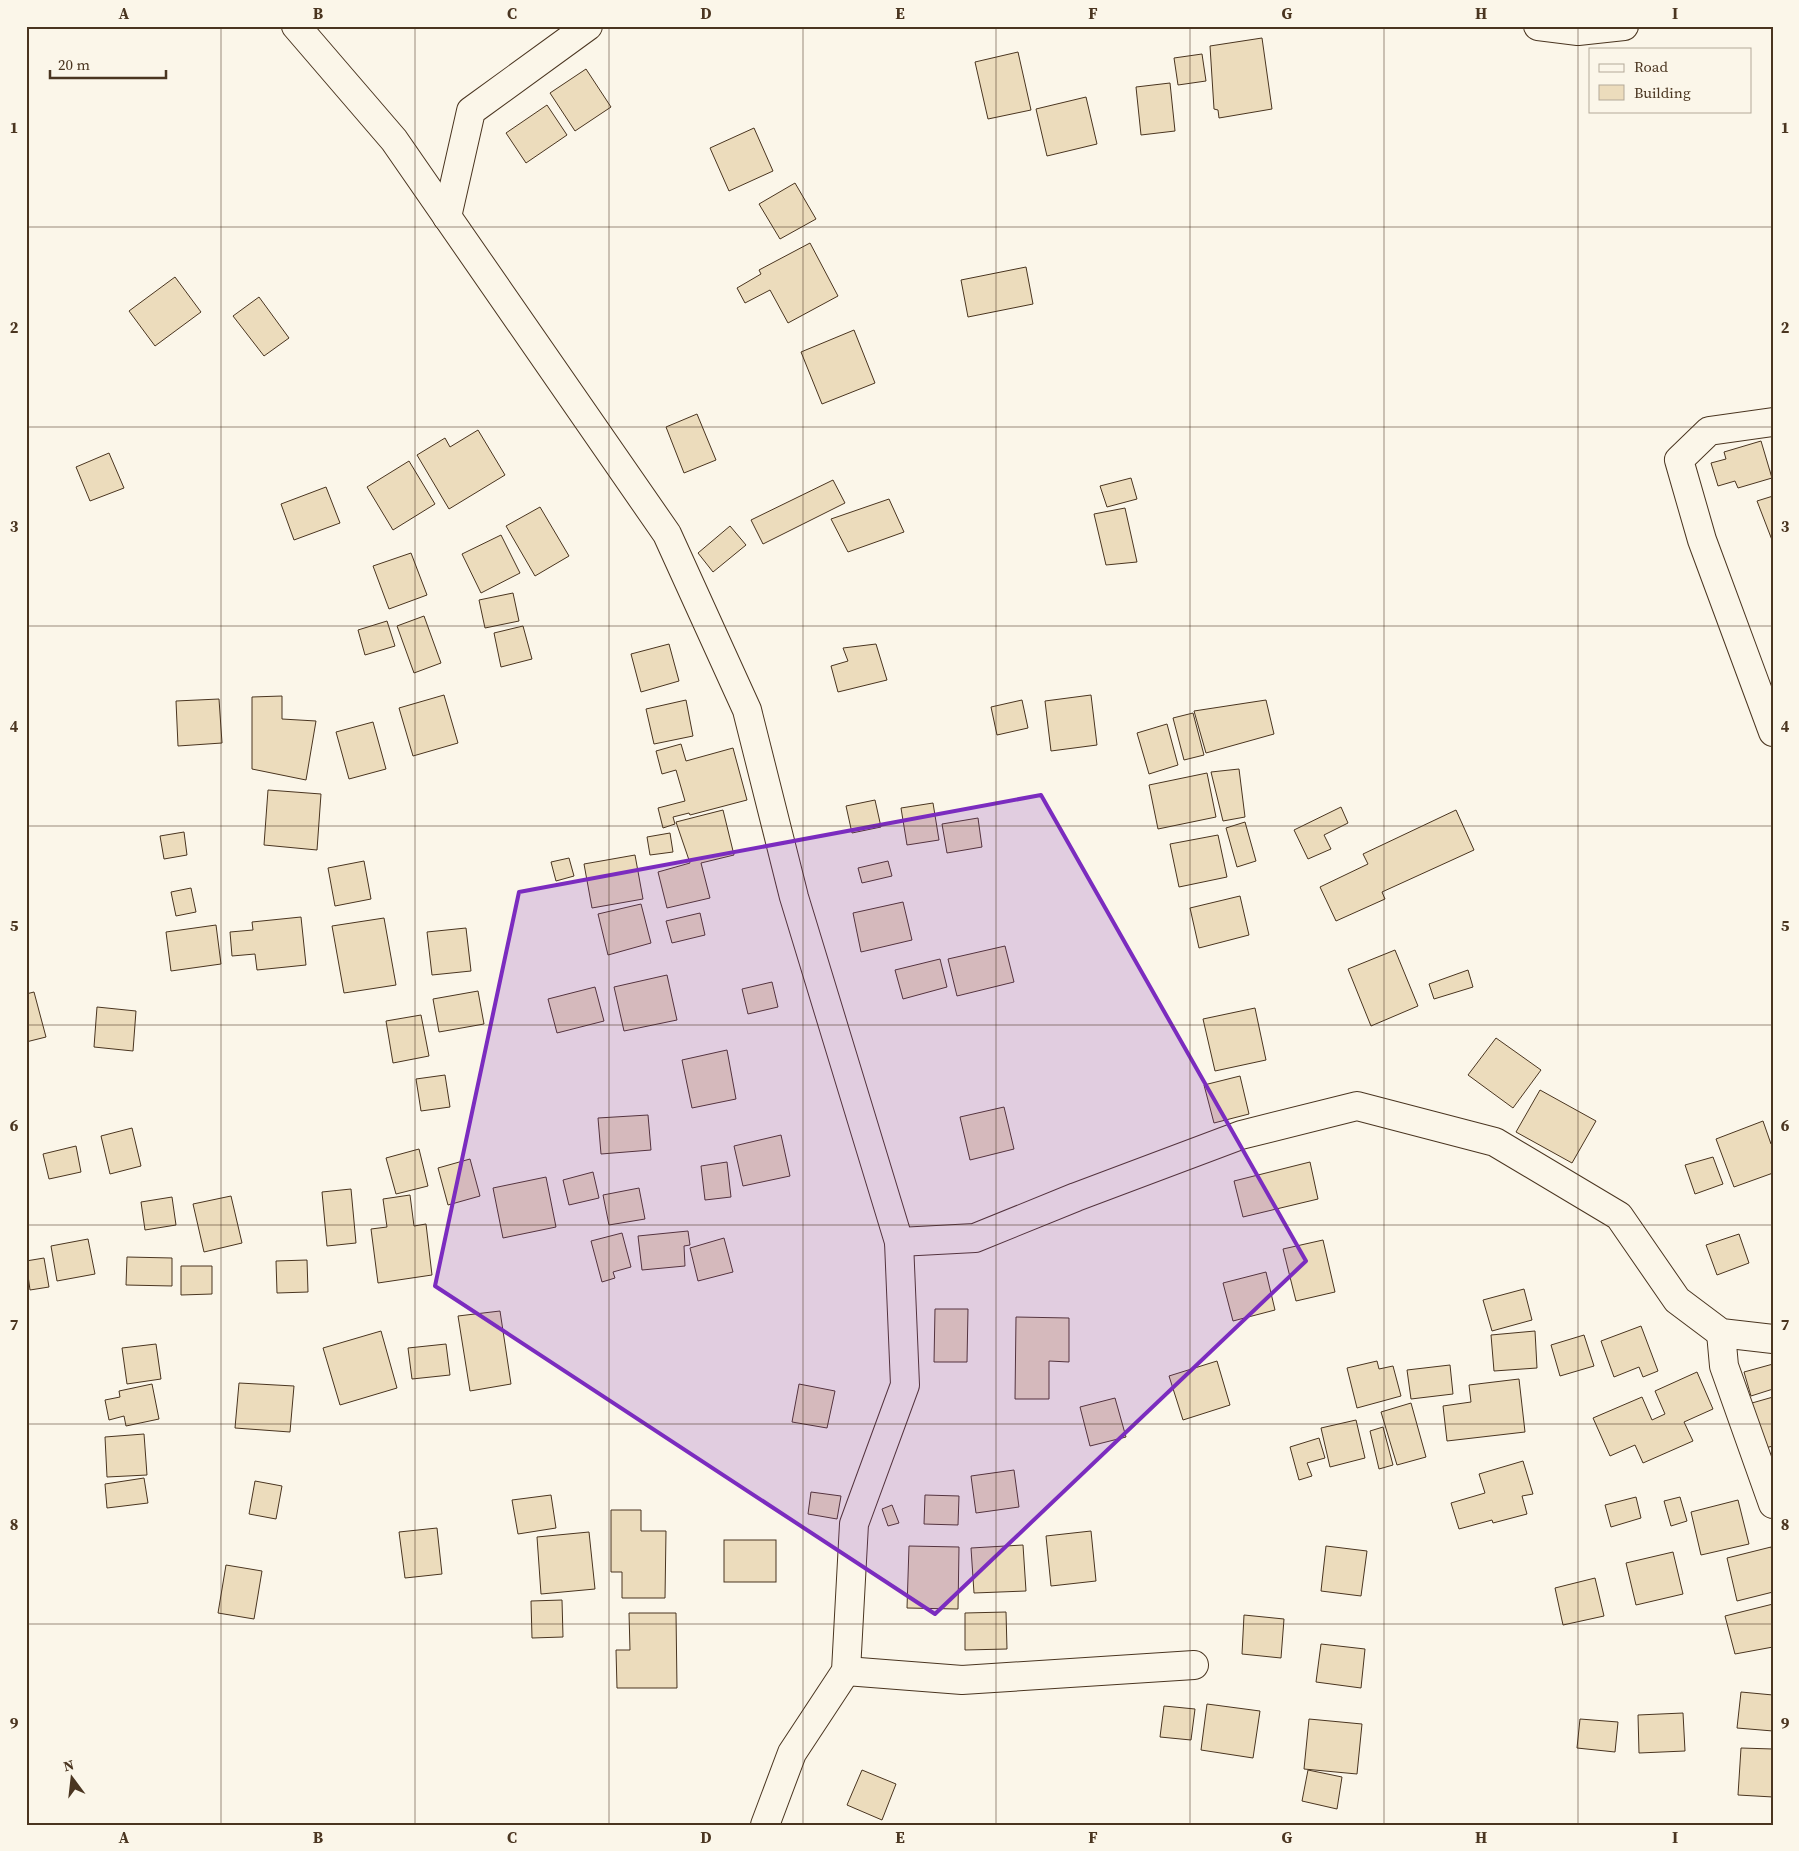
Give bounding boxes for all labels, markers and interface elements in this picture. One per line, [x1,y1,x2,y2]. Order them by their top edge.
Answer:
text: A [119,2,130,24]
text: B [313,2,324,24]
text: C [507,2,517,24]
text: D [700,2,712,24]
text: E [895,2,905,24]
text: F [1088,2,1098,24]
text: G [1282,2,1293,24]
text: H [1475,2,1487,24]
text: I [1672,2,1678,24]
scale bar [50,48,166,80]
legend [1589,48,1752,112]
text: 20 m [58,54,90,75]
text: Road [1634,56,1668,77]
text: Building [1634,82,1691,103]
text: 1 [10,116,18,138]
text: 1 [1781,116,1789,138]
text: 2 [10,316,19,338]
text: 2 [1781,316,1790,338]
text: 3 [10,515,19,537]
text: 3 [1781,515,1790,537]
text: 4 [10,715,19,737]
text: 4 [1781,715,1790,737]
text: 5 [10,914,19,936]
text: 5 [1781,914,1790,936]
text: 6 [10,1114,19,1136]
text: 6 [1781,1114,1790,1136]
text: 7 [10,1313,19,1335]
text: 7 [1781,1313,1790,1335]
text: 8 [10,1513,18,1535]
text: 8 [1781,1513,1789,1535]
text: 9 [10,1712,19,1734]
text: 9 [1781,1712,1790,1734]
north arrow [48,1754,98,1804]
text: N [61,1754,76,1776]
text: A [119,1826,130,1848]
text: B [313,1826,324,1848]
text: C [507,1826,517,1848]
text: D [700,1826,712,1848]
text: E [895,1826,905,1848]
text: F [1088,1826,1098,1848]
text: G [1282,1826,1293,1848]
text: H [1475,1826,1487,1848]
text: I [1672,1826,1678,1848]

